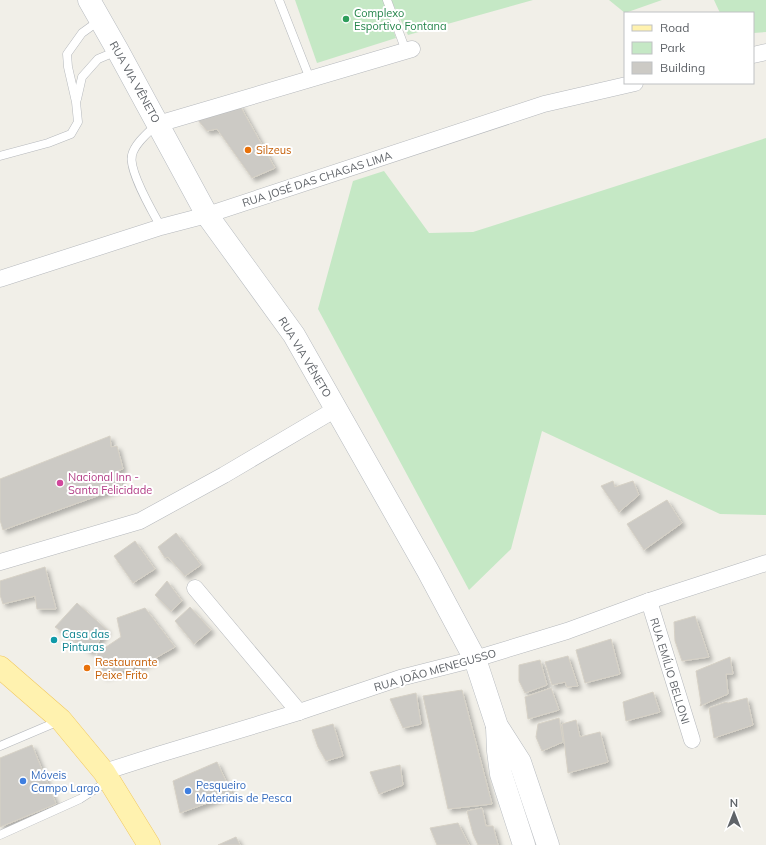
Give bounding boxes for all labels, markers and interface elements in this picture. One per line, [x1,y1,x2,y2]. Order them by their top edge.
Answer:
place label: Complexo Esportivo Fontana [354,6,447,33]
legend [624,12,754,84]
marker: Complexo Esportivo Fontana [341,14,351,24]
text: Road [660,20,689,35]
street label: RUA VIA VÊNETO [107,39,163,125]
text: Park [660,40,686,55]
text: Building [660,60,705,75]
place label: Silzeus [256,143,291,157]
marker: Silzeus [243,145,253,155]
street label: RUA JOSÉ DAS CHAGAS LIMA [240,148,394,210]
street label: RUA VIA VÊNETO [275,314,335,400]
place label: Nacional Inn - Santa Felicidade [68,470,152,497]
marker: Nacional Inn - Santa Felicidade [55,478,65,488]
street label: RUA EMÍLIO BELLONI [647,616,693,726]
place label: Casa das Pinturas [62,627,110,654]
marker: Casa das Pinturas [49,635,59,645]
street label: RUA JOÃO MENEGUSSO [372,646,498,694]
place label: Restaurante Peixe Frito [95,655,157,682]
marker: Restaurante Peixe Frito [82,663,92,673]
place label: Móveis Campo Largo [31,768,100,795]
marker: Móveis Campo Largo [18,776,28,786]
place label: Pesqueiro Materiais de Pesca [196,778,292,805]
marker: Pesqueiro Materiais de Pesca [183,786,193,796]
north arrow [714,793,754,833]
text: N [730,796,738,810]

